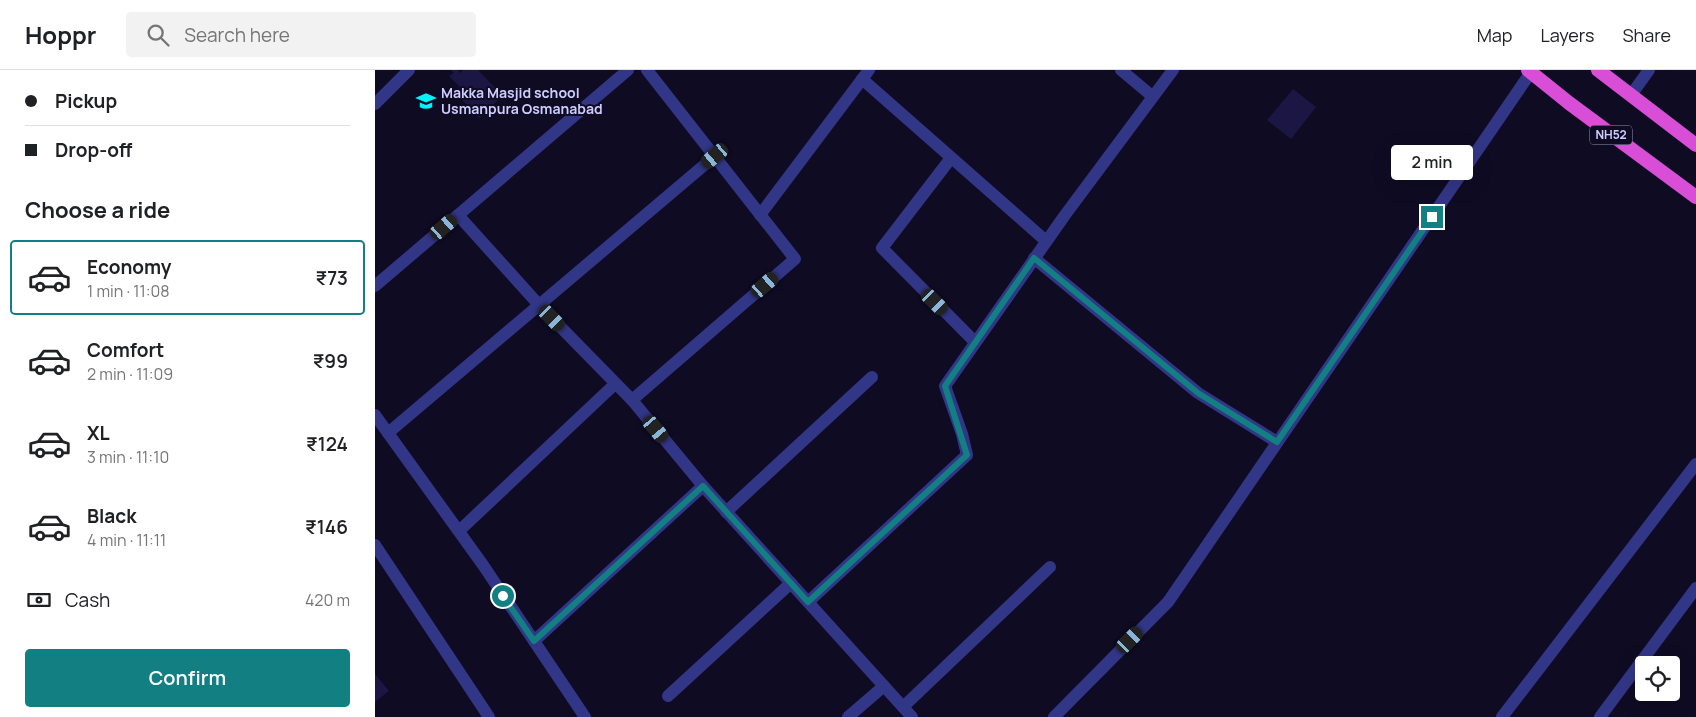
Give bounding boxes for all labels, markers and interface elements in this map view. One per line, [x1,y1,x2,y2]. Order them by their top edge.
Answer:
search box [126,12,476,57]
text: Hoppr [25,18,96,51]
icon: search [144,21,172,49]
text: Search here [184,22,290,48]
text: Map [1477,23,1512,47]
text: Layers [1540,23,1594,47]
text: Share [1622,23,1671,47]
place label: Makka Masjid school Usmanpura Osmanabad [441,83,603,118]
text: Pickup [55,88,117,114]
school or university icon: Makka Masjid school Usmanpura Osmanabad [415,90,437,112]
road number: NH52 [1590,126,1632,144]
text: Drop-off [55,137,132,163]
car [698,141,731,171]
callout: 2 min [1391,144,1473,180]
text: 2 min [1412,151,1452,173]
text: Choose a ride [25,195,170,225]
route end [1421,206,1443,228]
car [427,211,460,243]
text: Economy [87,254,171,280]
icon: car [27,255,72,300]
text: ₹73 [316,265,348,291]
car [748,269,781,301]
text: 1 min · 11:08 [87,280,170,302]
car [919,286,950,318]
car [536,302,567,334]
text: Comfort [87,337,164,363]
icon: car [27,338,72,383]
text: ₹99 [313,348,348,374]
text: 2 min · 11:09 [87,363,173,385]
car [640,413,671,445]
text: XL [87,420,110,446]
icon: car [27,421,72,466]
text: ₹124 [306,431,348,457]
text: 3 min · 11:10 [87,446,169,468]
text: Black [87,503,136,529]
icon: car [27,504,72,549]
text: ₹146 [305,514,348,540]
text: 4 min · 11:11 [87,529,166,551]
route start [492,585,514,607]
icon: cash [25,586,53,614]
text: Cash [65,587,110,613]
text: 420 m [305,589,350,611]
car [1114,624,1145,656]
button: Confirm [25,649,350,707]
map controls [1635,656,1680,701]
button: locate [1635,656,1680,701]

